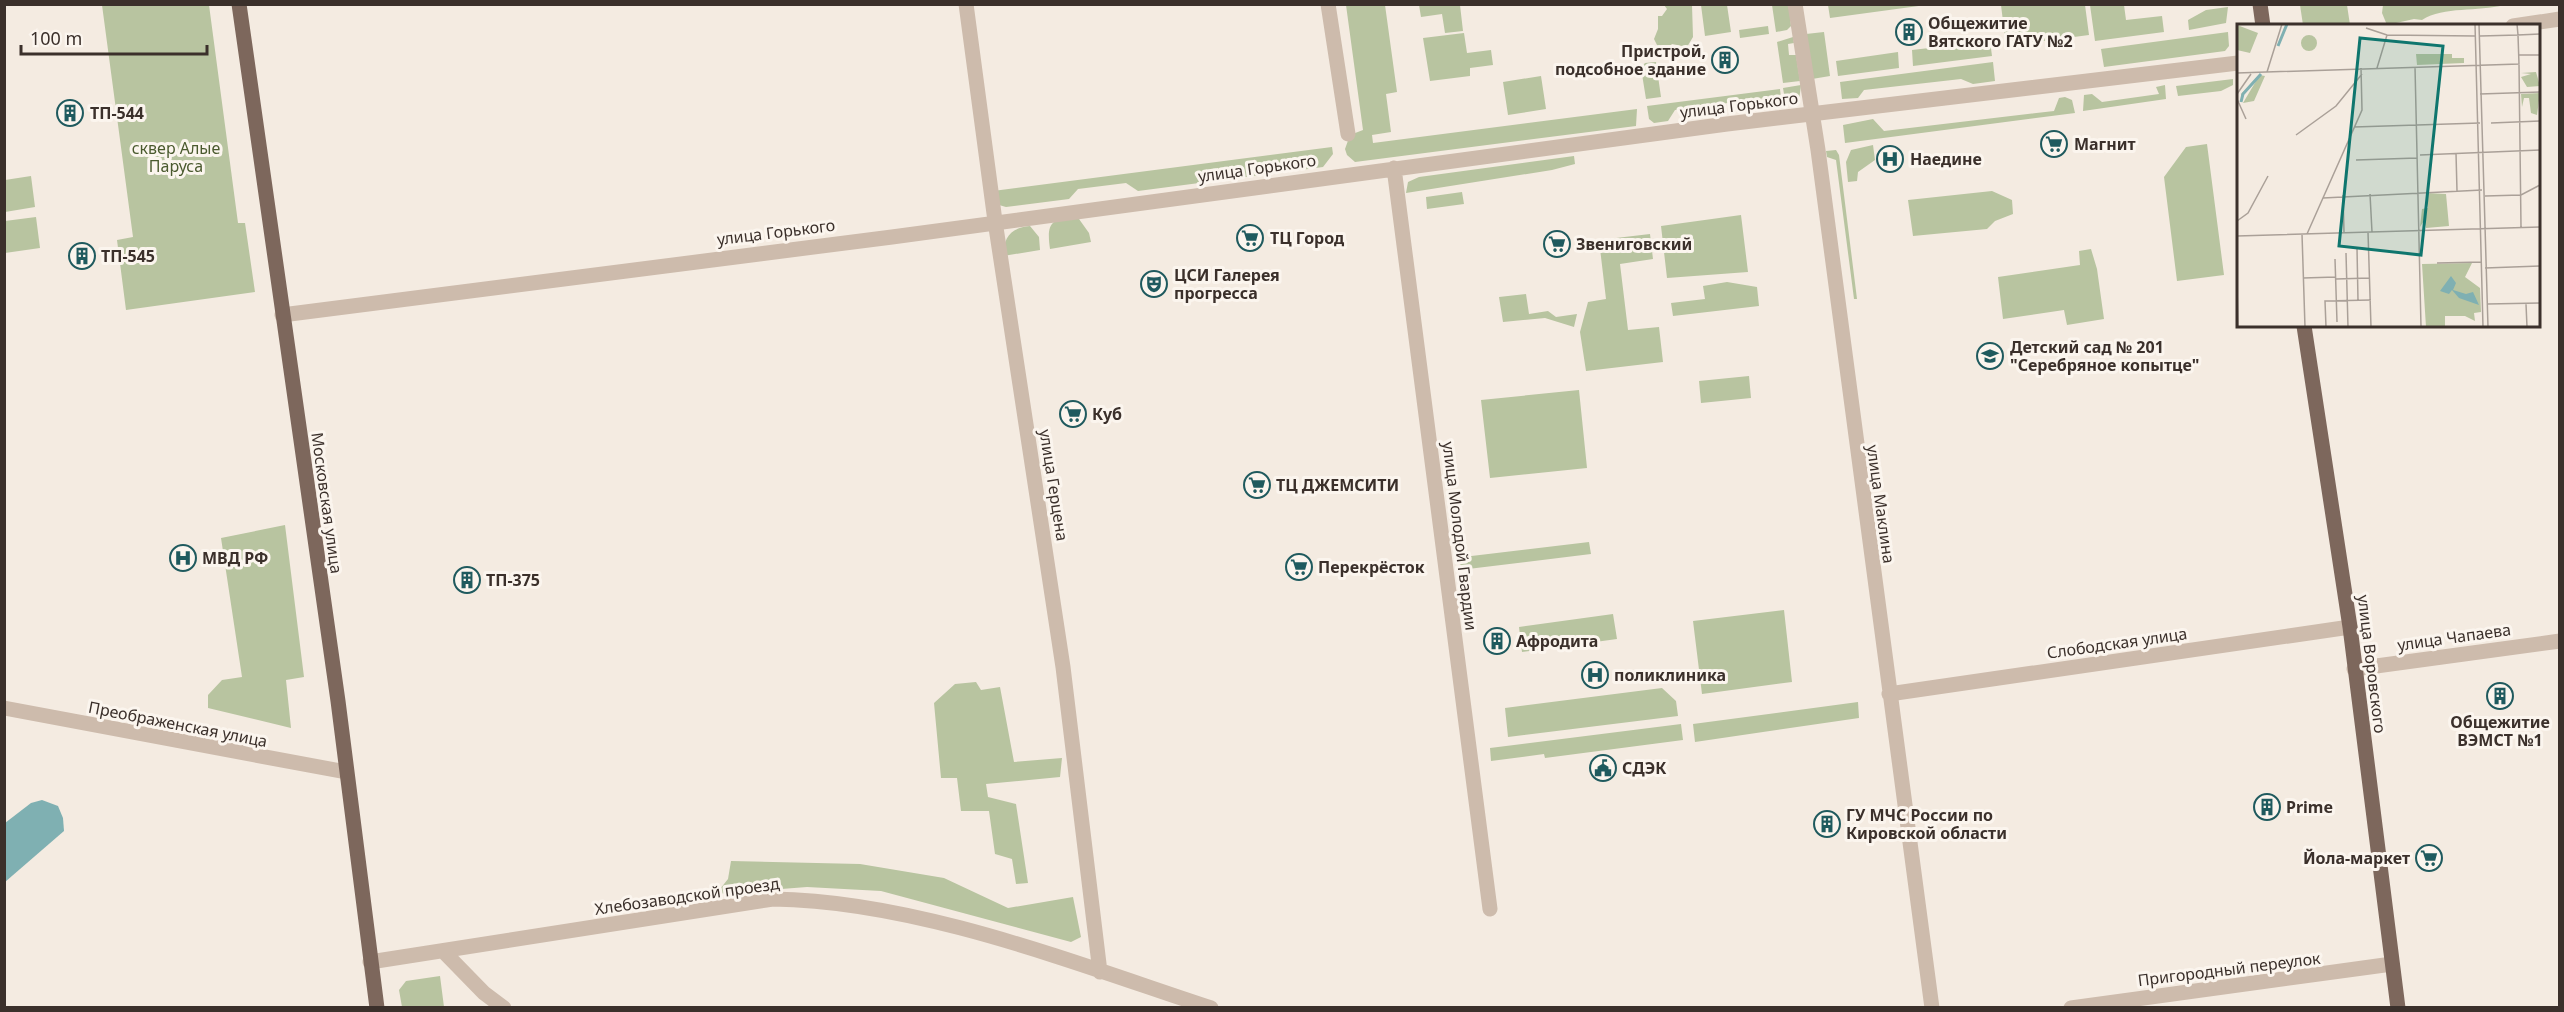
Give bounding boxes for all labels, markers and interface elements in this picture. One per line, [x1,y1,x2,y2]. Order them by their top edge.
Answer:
place label: Общежитие Вятского ГАТУ №2 [1928,12,2073,52]
building icon: Общежитие Вятского ГАТУ №2 [1894,17,1924,47]
scale bar [21,18,207,56]
inset map [2237,24,2540,327]
text: 100 m [30,26,82,50]
place label: Пристрой, подсобное здание [1555,40,1706,80]
building icon: Пристрой, подсобное здание [1710,45,1740,75]
street label: улица Горького [1679,87,1799,123]
building icon: ТП-544 [55,98,85,128]
place label: ТП-544 [90,102,144,124]
supermarket icon: Магнит [2039,129,2069,159]
place label: Магнит [2074,133,2136,155]
park label: сквер Алые Паруса [132,137,221,177]
hospital icon: Наедине [1875,144,1905,174]
place label: Наедине [1910,148,1982,170]
street label: улица Горького [1197,149,1317,187]
street label: улица Горького [716,214,836,250]
supermarket icon: ТЦ Город [1235,223,1265,253]
place label: ТЦ Город [1270,227,1345,249]
supermarket icon: Звениговский [1542,229,1572,259]
place label: Звениговский [1576,233,1692,255]
building icon: ТП-545 [67,241,97,271]
place label: ТП-545 [101,245,155,267]
place label: ЦСИ Галерея прогресса [1174,264,1280,304]
theatre icon: ЦСИ Галерея прогресса [1139,269,1169,299]
place label: Детский сад № 201 "Серебряное копытце" [2010,336,2199,376]
school or university icon: Детский сад № 201 "Серебряное копытце" [1975,341,2005,371]
supermarket icon: Куб [1058,399,1088,429]
place label: Куб [1092,403,1122,425]
street label: улица Герцена [1034,428,1074,542]
street label: Московская улица [306,431,348,575]
street label: улица Молодой Гвардии [1437,440,1483,632]
street label: улица Маклина [1862,443,1900,565]
supermarket icon: ТЦ ДЖЕМСИТИ [1242,470,1272,500]
place label: ТЦ ДЖЕМСИТИ [1276,474,1399,496]
hospital icon: МВД РФ [168,543,198,573]
place label: МВД РФ [202,547,269,569]
supermarket icon: Перекрёсток [1284,552,1314,582]
place label: Перекрёсток [1318,556,1425,578]
building icon: ТП-375 [452,565,482,595]
place label: ТП-375 [486,569,540,591]
street label: улица Воровского [2353,593,2391,735]
street label: улица Чапаева [2396,618,2512,656]
street label: Слободская улица [2045,622,2189,664]
building icon: Афродита [1482,626,1512,656]
place label: Афродита [1516,630,1598,652]
hospital icon: поликлиника [1580,660,1610,690]
place label: поликлиника [1614,664,1726,686]
building icon: Общежитие ВЭМСТ №1 [2485,681,2515,711]
street label: Преображенская улица [87,696,269,752]
place label: Общежитие ВЭМСТ №1 [2450,711,2550,751]
public building icon: СДЭК [1588,753,1618,783]
place label: СДЭК [1622,757,1667,779]
building icon: Prime [2252,792,2282,822]
place label: Prime [2286,796,2333,818]
place label: ГУ МЧС России по Кировской области [1846,804,2007,844]
building icon: ГУ МЧС России по Кировской области [1812,809,1842,839]
supermarket icon: Йола-маркет [2414,843,2444,873]
place label: Йола-маркет [2303,847,2410,869]
street label: Хлебозаводской проезд [593,872,781,920]
street label: Пригородный переулок [2136,947,2322,991]

